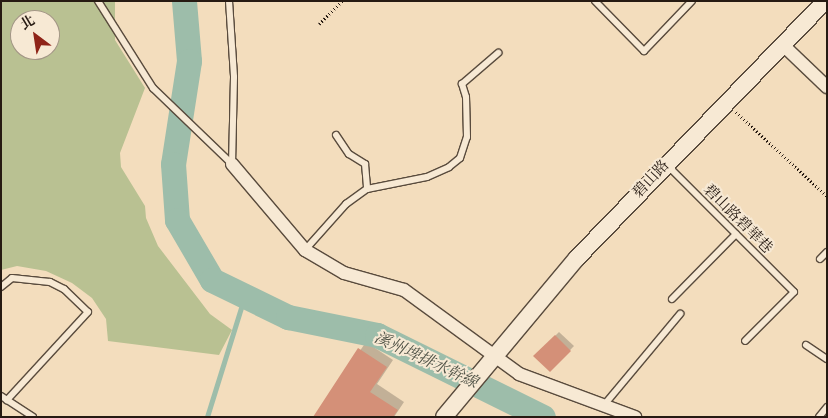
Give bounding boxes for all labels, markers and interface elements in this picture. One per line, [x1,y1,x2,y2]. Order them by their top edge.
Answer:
north arrow [10,10,60,60]
text: 北 [17,12,38,34]
street label: 碧山路 [629,156,673,202]
street label: 碧山路碧華巷 [700,181,776,257]
water label: 溪州埤排水幹線 [371,328,481,392]

